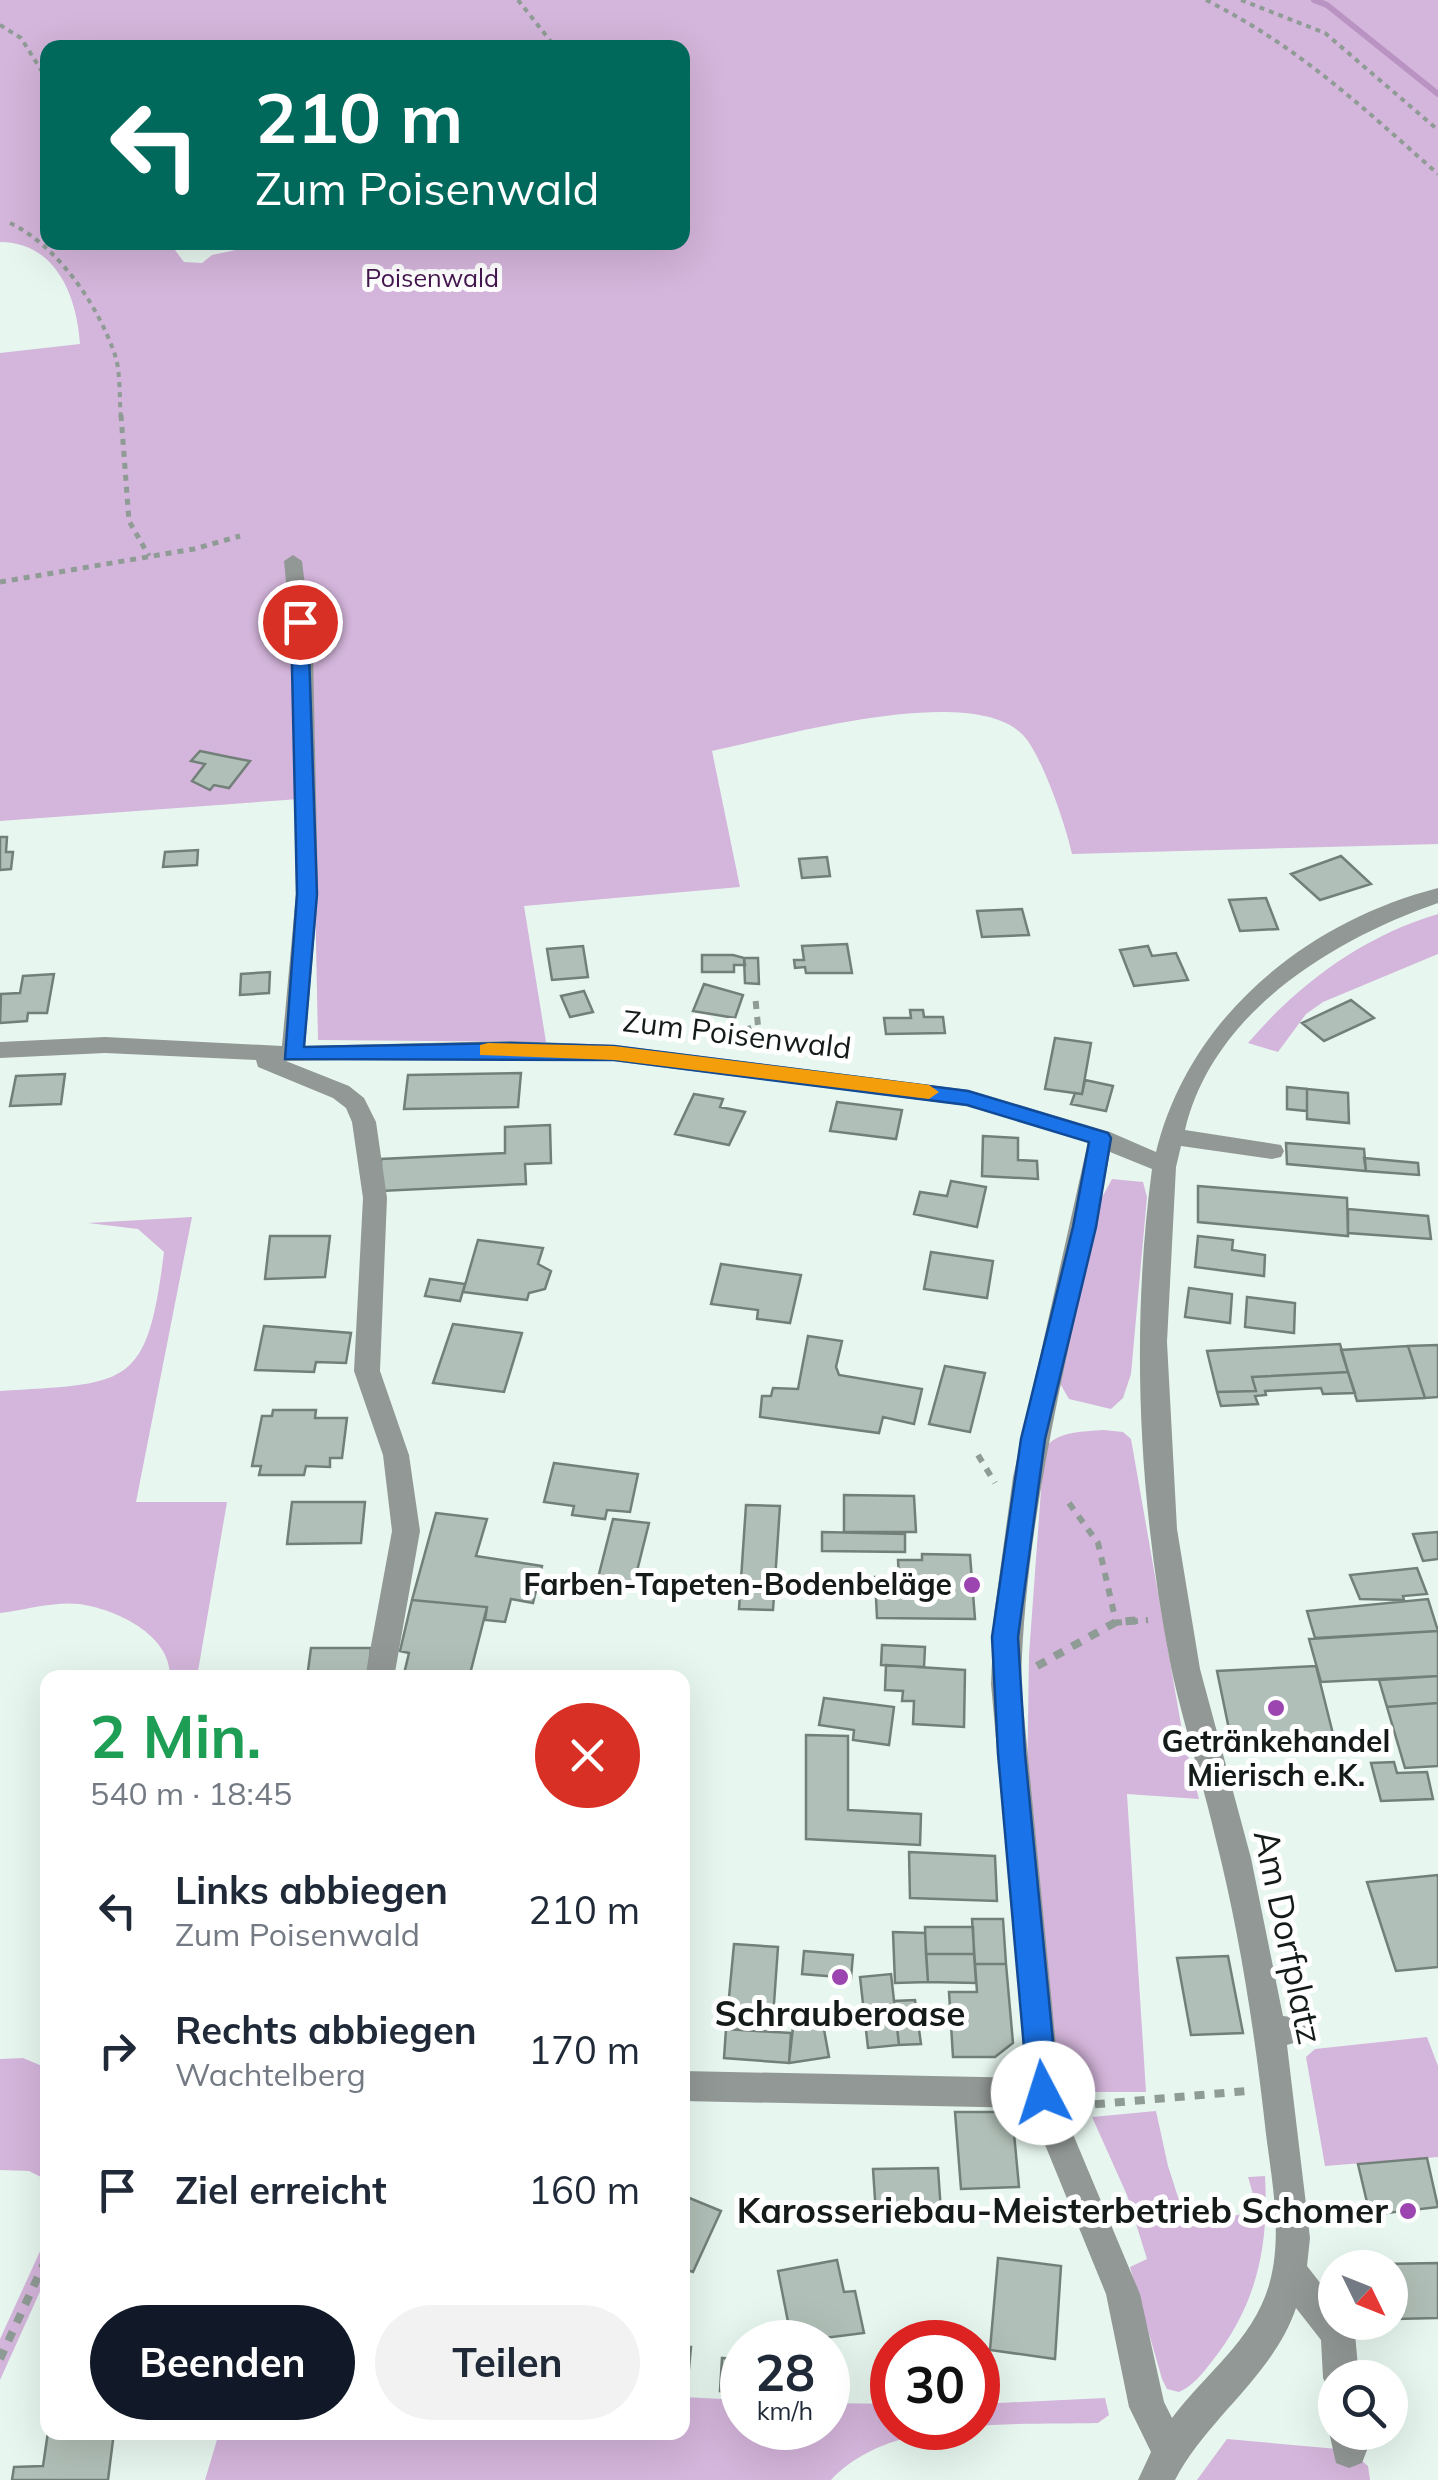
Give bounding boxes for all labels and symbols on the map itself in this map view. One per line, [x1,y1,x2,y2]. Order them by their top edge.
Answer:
park label: Poisenwald [365,262,499,293]
pin [258,580,343,665]
street label: Zum Poisenwald [621,1001,853,1067]
place label: Farben-Tapeten-Bodenbeläge [523,1565,952,1603]
marker: Farben-Tapeten-Bodenbeläge [961,1574,983,1596]
marker: Getränkehandel Mierisch e.K. [1265,1697,1287,1719]
place label: Getränkehandel Mierisch e.K. [1162,1722,1390,1794]
street label: Am Dorfplatz [1245,1826,1333,2048]
marker: Schrauberoase [829,1966,851,1988]
place label: Schrauberoase [715,1991,965,2035]
position arrow [991,2041,1095,2145]
place label: Karosseriebau-Meisterbetrieb Schomer [737,2188,1388,2232]
marker: Karosseriebau-Meisterbetrieb Schomer [1397,2200,1419,2222]
north arrow [1318,2250,1408,2340]
speed limit sign: 30 [870,2320,1000,2450]

